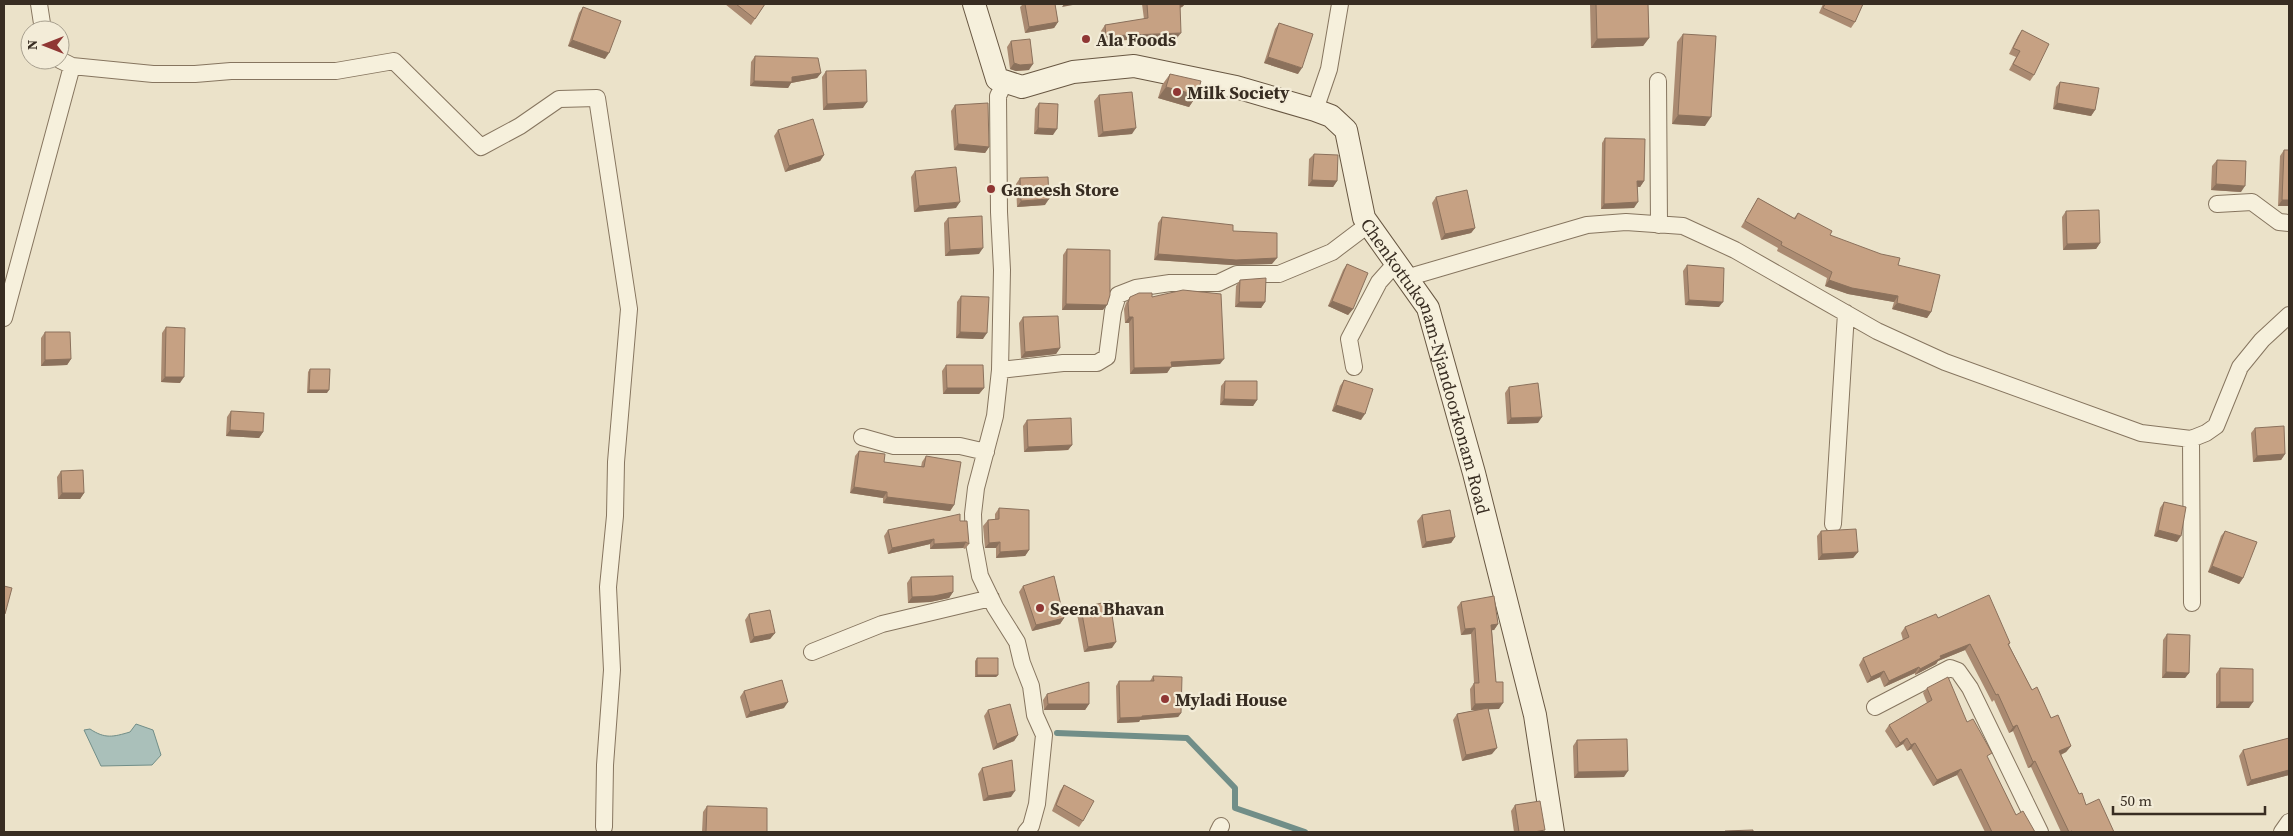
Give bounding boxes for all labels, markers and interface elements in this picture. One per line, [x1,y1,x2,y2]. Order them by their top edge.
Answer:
north arrow [20,20,70,70]
place label: Ala Foods [1096,27,1176,52]
marker: Ala Foods [1080,33,1092,45]
text: N [22,40,42,50]
place label: Milk Society [1187,80,1290,105]
marker: Milk Society [1171,86,1183,98]
place label: Ganeesh Store [1001,177,1119,202]
marker: Ganeesh Store [985,183,997,195]
street label: Chenkottukonam-Njandoorkonam Road [1355,213,1496,517]
place label: Seena Bhavan [1050,596,1164,621]
marker: Seena Bhavan [1034,602,1046,614]
place label: Myladi House [1175,687,1287,712]
marker: Myladi House [1159,693,1171,705]
scale bar [2113,784,2266,816]
text: 50 m [2120,790,2152,811]

